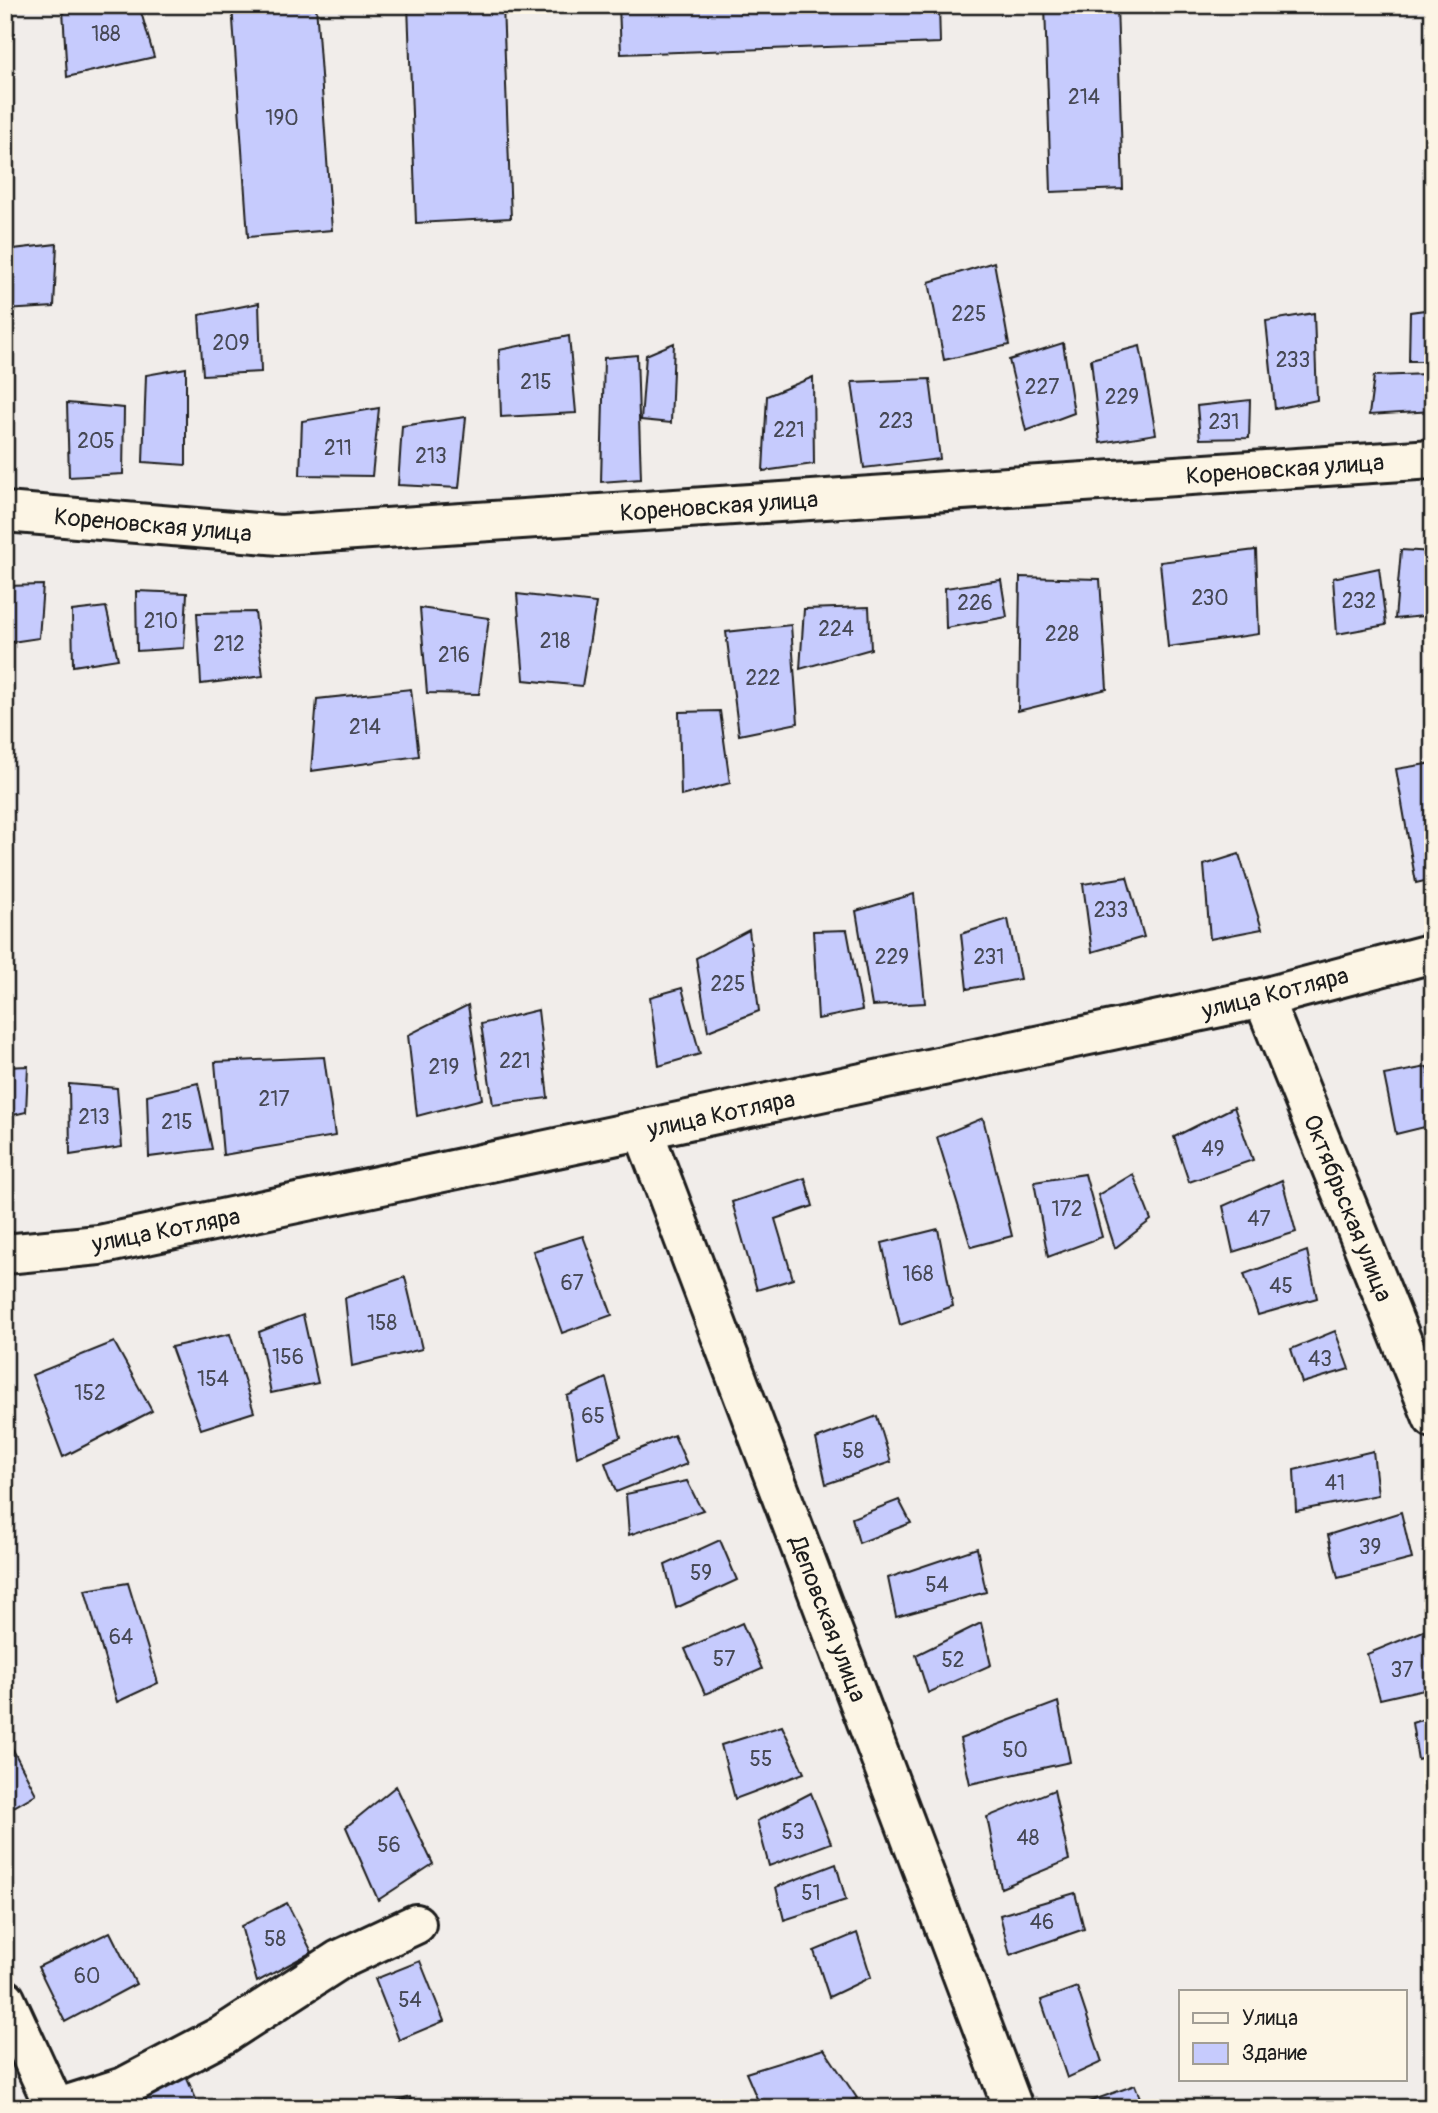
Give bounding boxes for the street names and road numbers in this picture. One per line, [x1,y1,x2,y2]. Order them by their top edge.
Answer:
street label: Кореновская улица [1185,448,1385,491]
street label: Кореновская улица [619,485,819,528]
street label: Кореновская улица [53,502,253,549]
street label: улица Котляра [1198,961,1351,1026]
street label: улица Котляра [644,1085,798,1144]
street label: Октябрьская улица [1297,1110,1398,1306]
street label: улица Котляра [89,1202,243,1259]
street label: Деповская улица [782,1531,872,1706]

